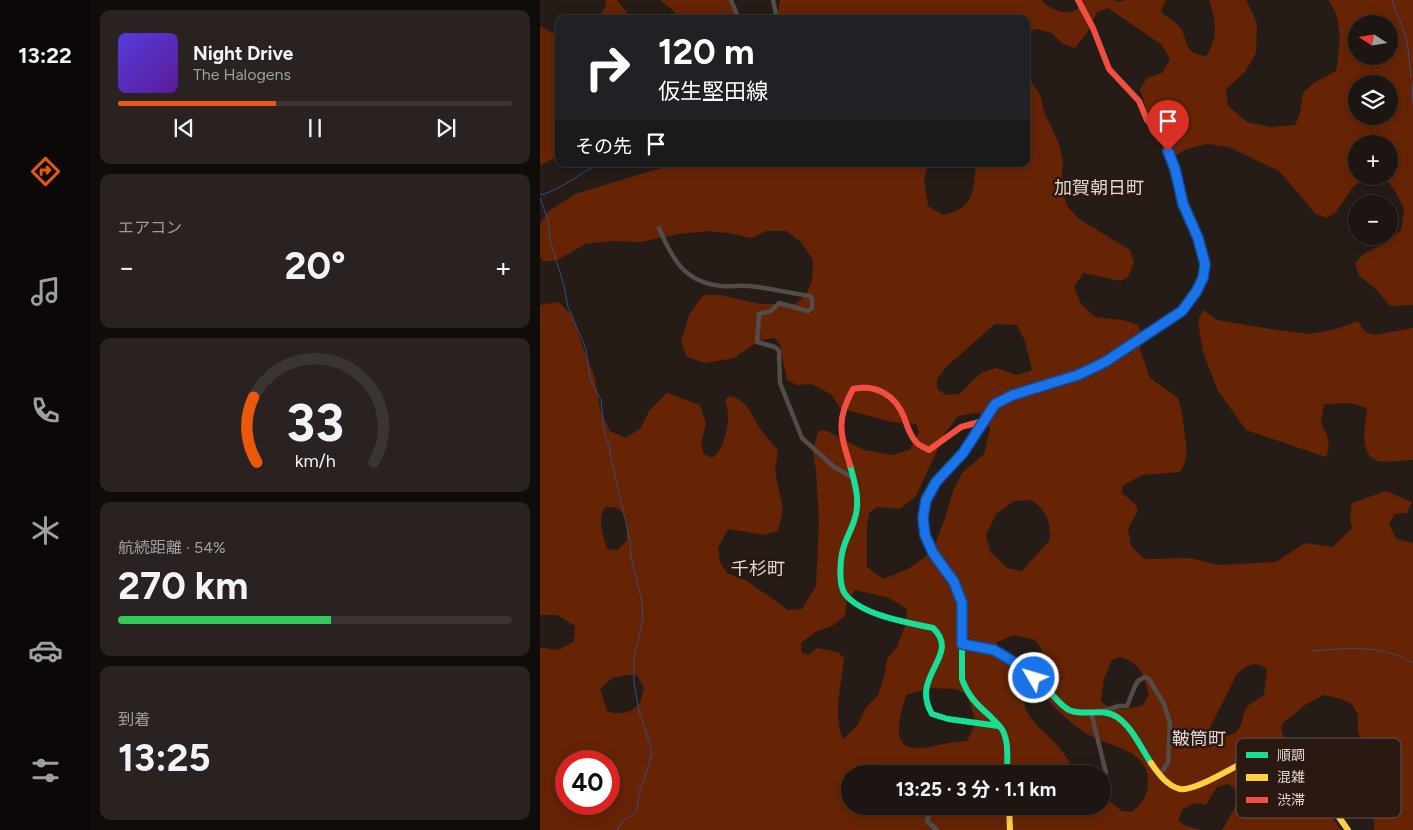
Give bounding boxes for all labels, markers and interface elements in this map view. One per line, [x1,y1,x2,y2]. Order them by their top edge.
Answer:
north arrow [1348,15,1398,65]
map controls [1348,15,1398,245]
text: 120 m [658,31,755,73]
icon: right [575,35,640,100]
text: 13:22 [18,42,72,69]
text: Night Drive [193,42,293,65]
text: The Halogens [193,65,291,84]
button: layers [1348,75,1398,125]
text: 仮生堅田線 [658,78,768,105]
pin [1147,100,1189,151]
icon: arrive [1154,107,1182,135]
icon: previous [170,114,198,142]
icon: pause [301,114,329,142]
icon: next [432,114,460,142]
icon: arrive [642,130,670,158]
text: その先 [575,135,632,158]
button: + [1348,135,1398,185]
icon: directions [28,154,63,189]
district label: 加賀朝日町 [1054,177,1144,199]
button: − [1348,195,1398,245]
text: エアコン [118,218,182,237]
text: 20° [285,243,346,289]
text: − [118,250,135,284]
text: + [495,250,512,284]
icon: music [28,274,63,309]
text: 33 [286,392,344,454]
icon: phone [28,393,63,428]
text: km/h [295,450,335,471]
icon: climate [28,513,63,548]
text: 航続距離 · 54% [118,538,226,557]
district label: 千杉町 [731,558,785,580]
text: 270 km [118,563,248,609]
icon: car [28,633,63,668]
position arrow [1007,651,1059,703]
text: 到着 [118,710,150,729]
district label: 鞁筒町 [1172,728,1226,750]
text: 13:25 [118,735,211,781]
legend [1236,738,1401,818]
text: 順調 [1277,747,1305,764]
speed limit sign: 40 [555,750,620,815]
icon: filters [28,753,63,788]
text: 混雑 [1277,769,1305,786]
text: 13:25 · 3 分 · 1.1 km [896,778,1056,801]
text: 渋滞 [1277,792,1305,809]

